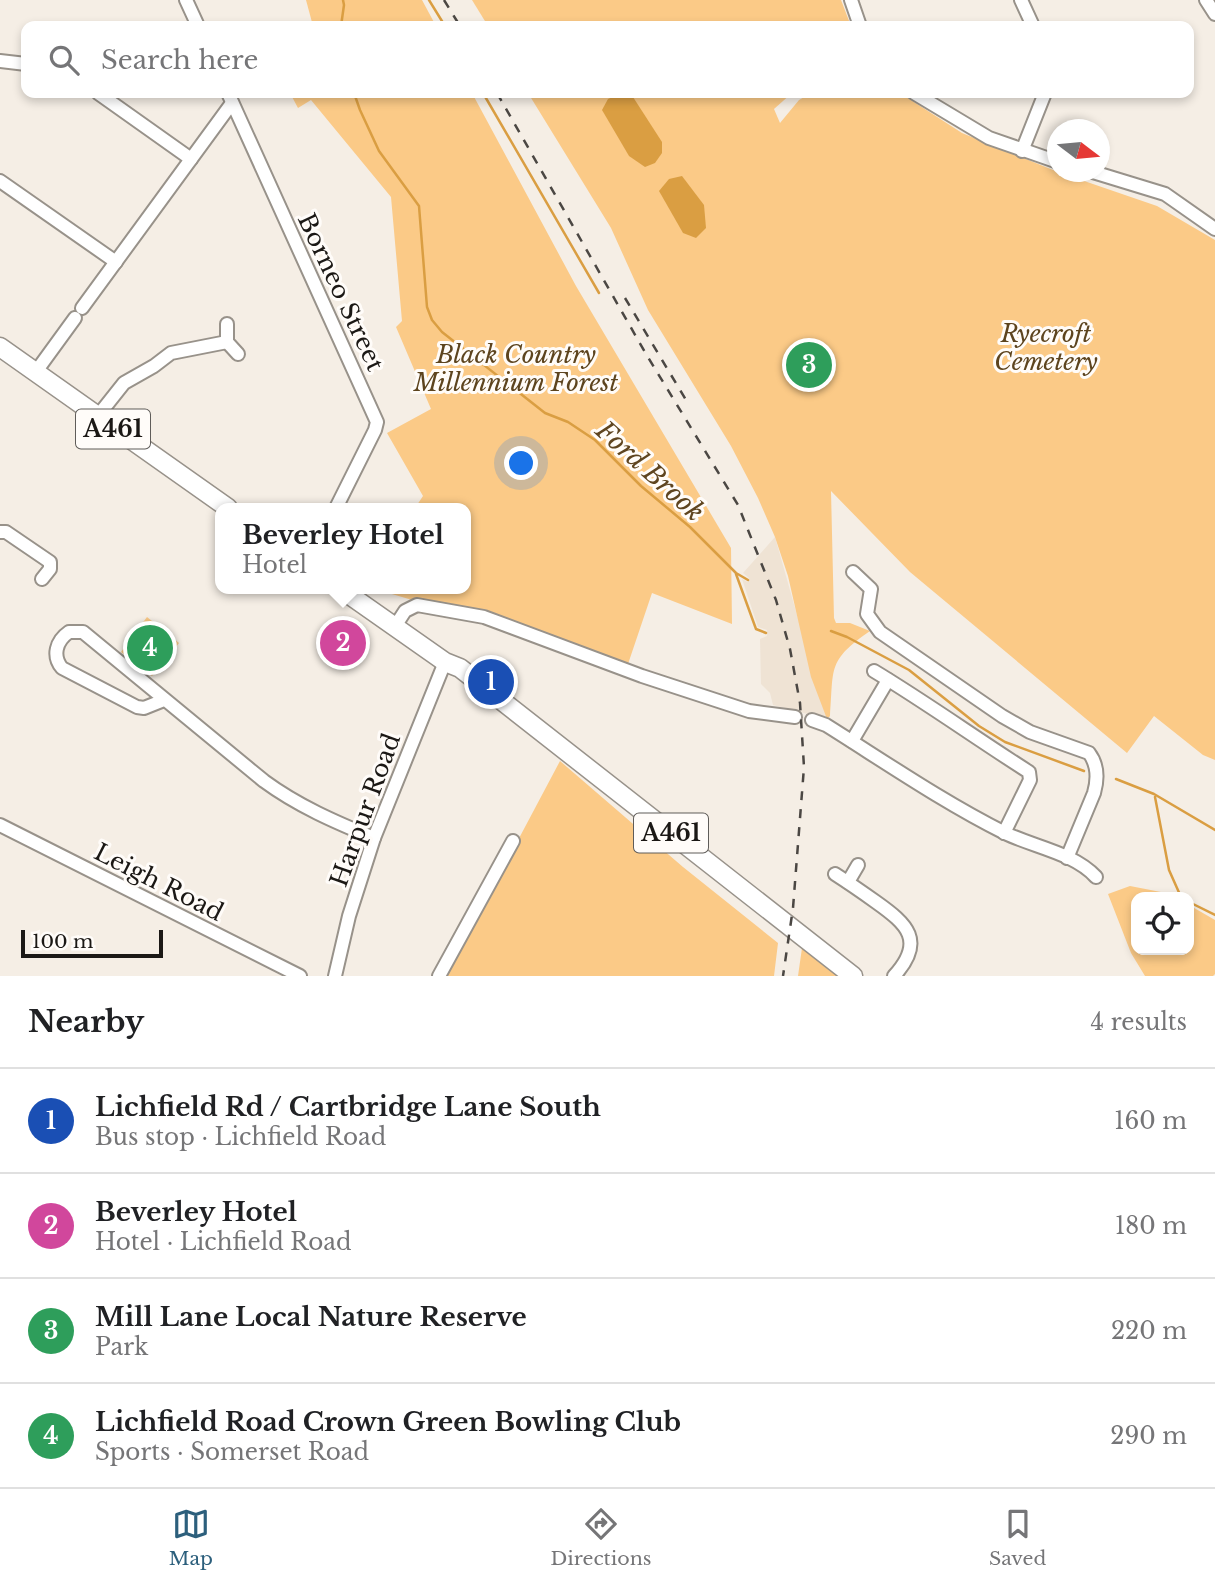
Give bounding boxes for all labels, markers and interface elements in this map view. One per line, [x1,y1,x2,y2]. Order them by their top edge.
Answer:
search box [21,21,1194,98]
icon: search [45,41,83,79]
text: Search here [101,44,258,76]
north arrow [1047,119,1110,182]
street label: Borneo Street [292,209,390,375]
park label: Ryecroft Cemetery [994,319,1098,376]
pin: 3 [786,339,832,391]
park label: Black Country Millennium Forest [413,340,619,397]
road number: A461 [76,410,150,448]
water label: Ford Brook [589,413,711,528]
your location [504,446,538,480]
popup [215,503,471,594]
text: Beverley Hotel [242,519,444,551]
text: Hotel [242,551,307,579]
pin: 2 [320,617,366,669]
pin: 4 [127,622,173,674]
pin: 1 [468,656,514,708]
street label: Harpur Road [324,729,406,891]
road number: A461 [634,814,708,852]
street label: Leigh Road [90,837,228,927]
map controls [1131,892,1194,955]
button: locate [1131,892,1194,955]
scale bar [21,927,163,959]
text: 100 m [32,930,93,953]
text: Nearby [28,1003,144,1040]
text: 4 results [1091,1008,1187,1036]
text: Lichfield Rd / Cartbridge Lane South [95,1091,601,1123]
text: 1 [46,1107,56,1135]
text: 160 m [1114,1107,1187,1135]
text: Bus stop · Lichfield Road [95,1123,386,1151]
text: Beverley Hotel [95,1196,297,1228]
text: 2 [44,1212,58,1240]
text: 180 m [1115,1212,1187,1240]
text: Hotel · Lichfield Road [95,1228,351,1256]
text: Mill Lane Local Nature Reserve [95,1301,527,1333]
text: 3 [44,1317,58,1345]
text: 220 m [1111,1317,1187,1345]
text: Park [95,1333,148,1361]
text: Lichfield Road Crown Green Bowling Club [95,1406,681,1438]
text: 4 [43,1422,59,1450]
text: 290 m [1110,1422,1187,1450]
text: Sports · Somerset Road [95,1438,369,1466]
tab: Map [169,1505,213,1570]
tab: Directions [550,1505,651,1570]
tab: Saved [989,1505,1046,1570]

